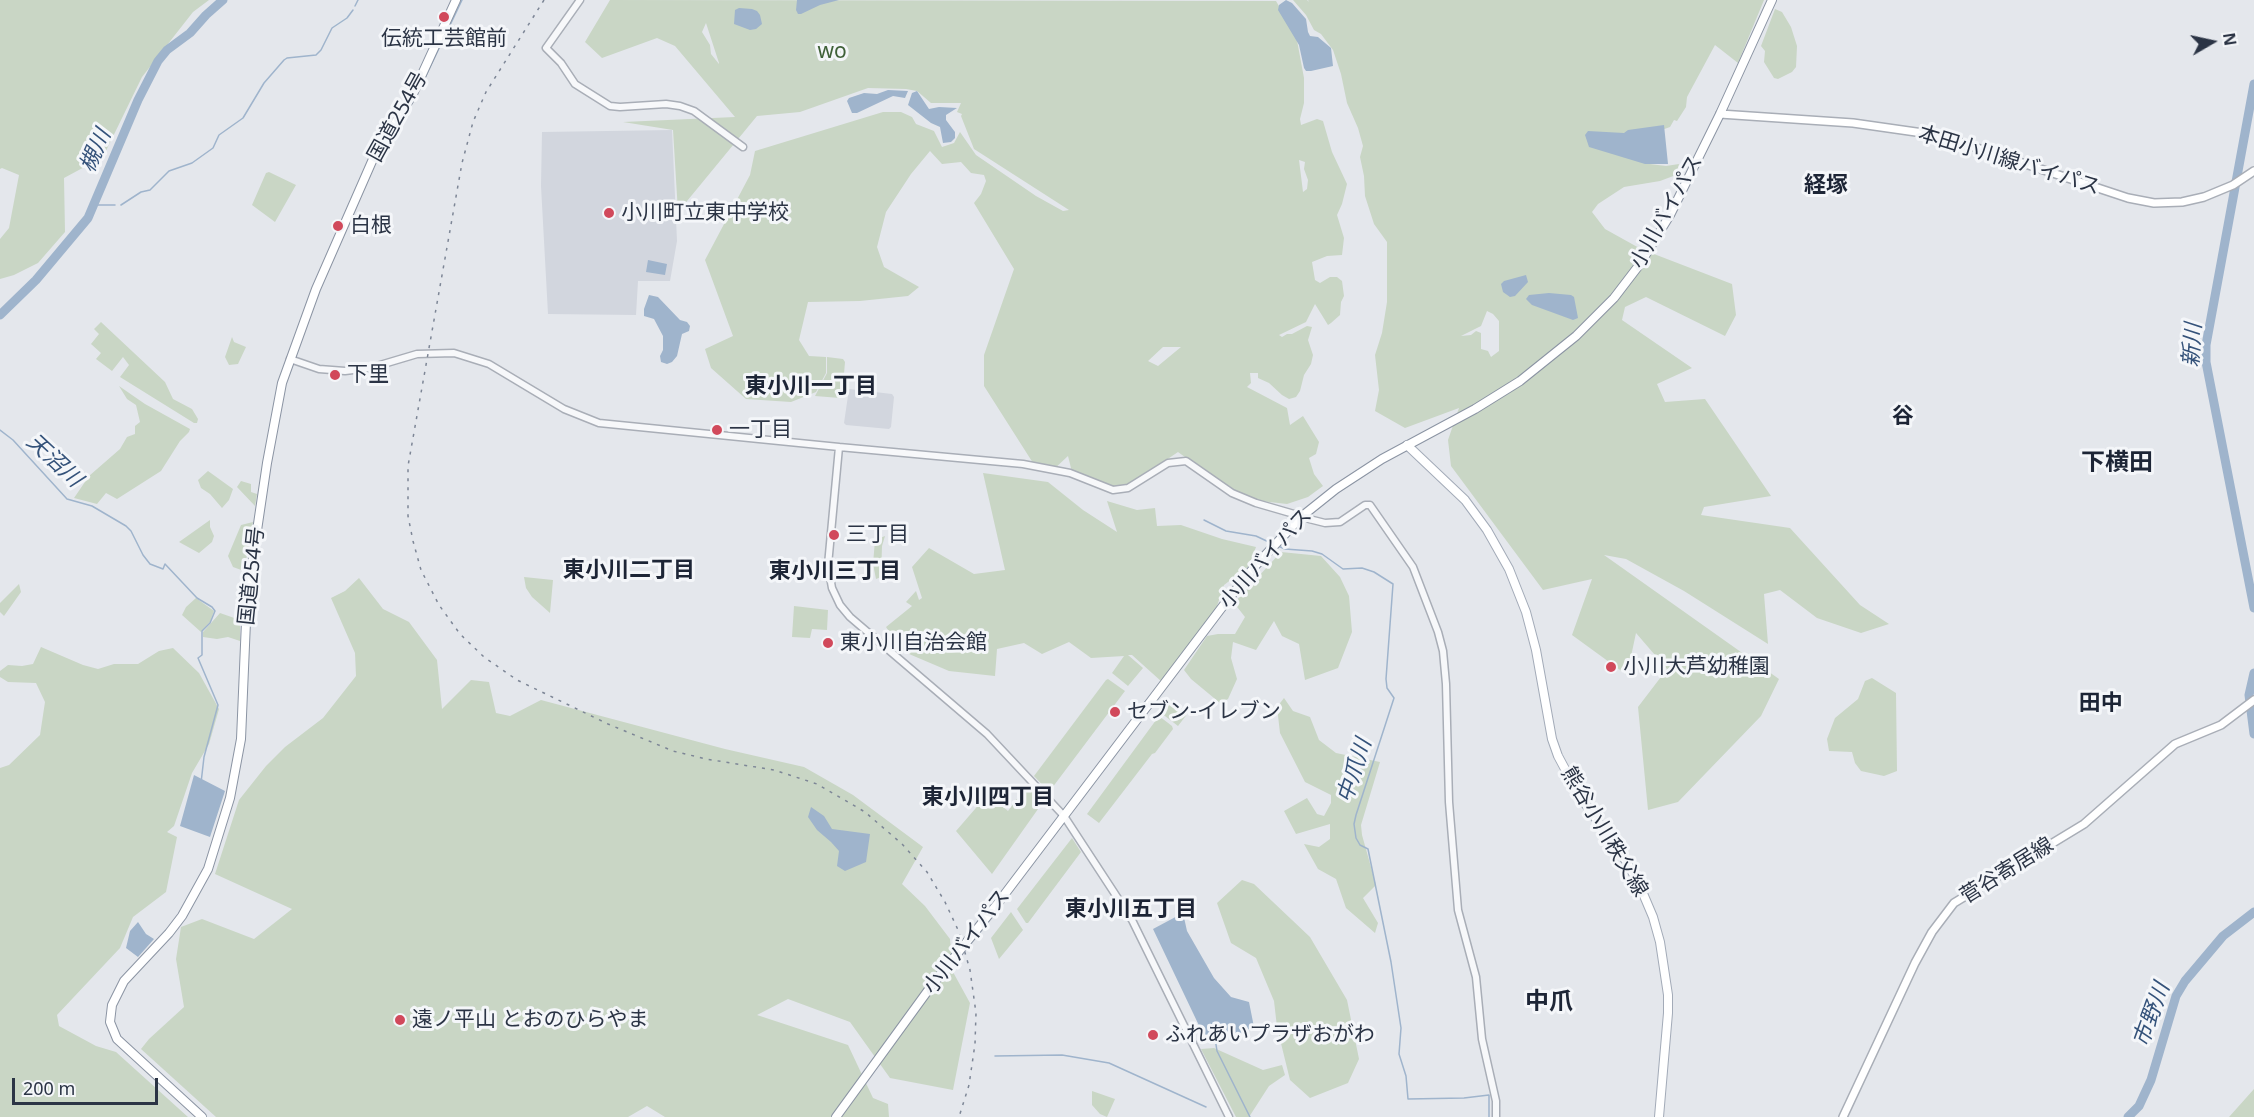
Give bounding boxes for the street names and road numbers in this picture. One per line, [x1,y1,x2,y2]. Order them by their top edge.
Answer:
street label: 国道254号 [363,68,433,166]
street label: 本田小川線バイパス [1915,121,2103,201]
street label: 小川バイパス [1625,151,1709,273]
street label: 小川バイパス [1214,504,1318,614]
street label: 国道254号 [234,525,270,627]
street label: 熊谷小川秩父線 [1555,763,1653,901]
street label: 菅谷寄居線 [1956,832,2058,910]
street label: 小川バイパス [918,885,1016,999]

